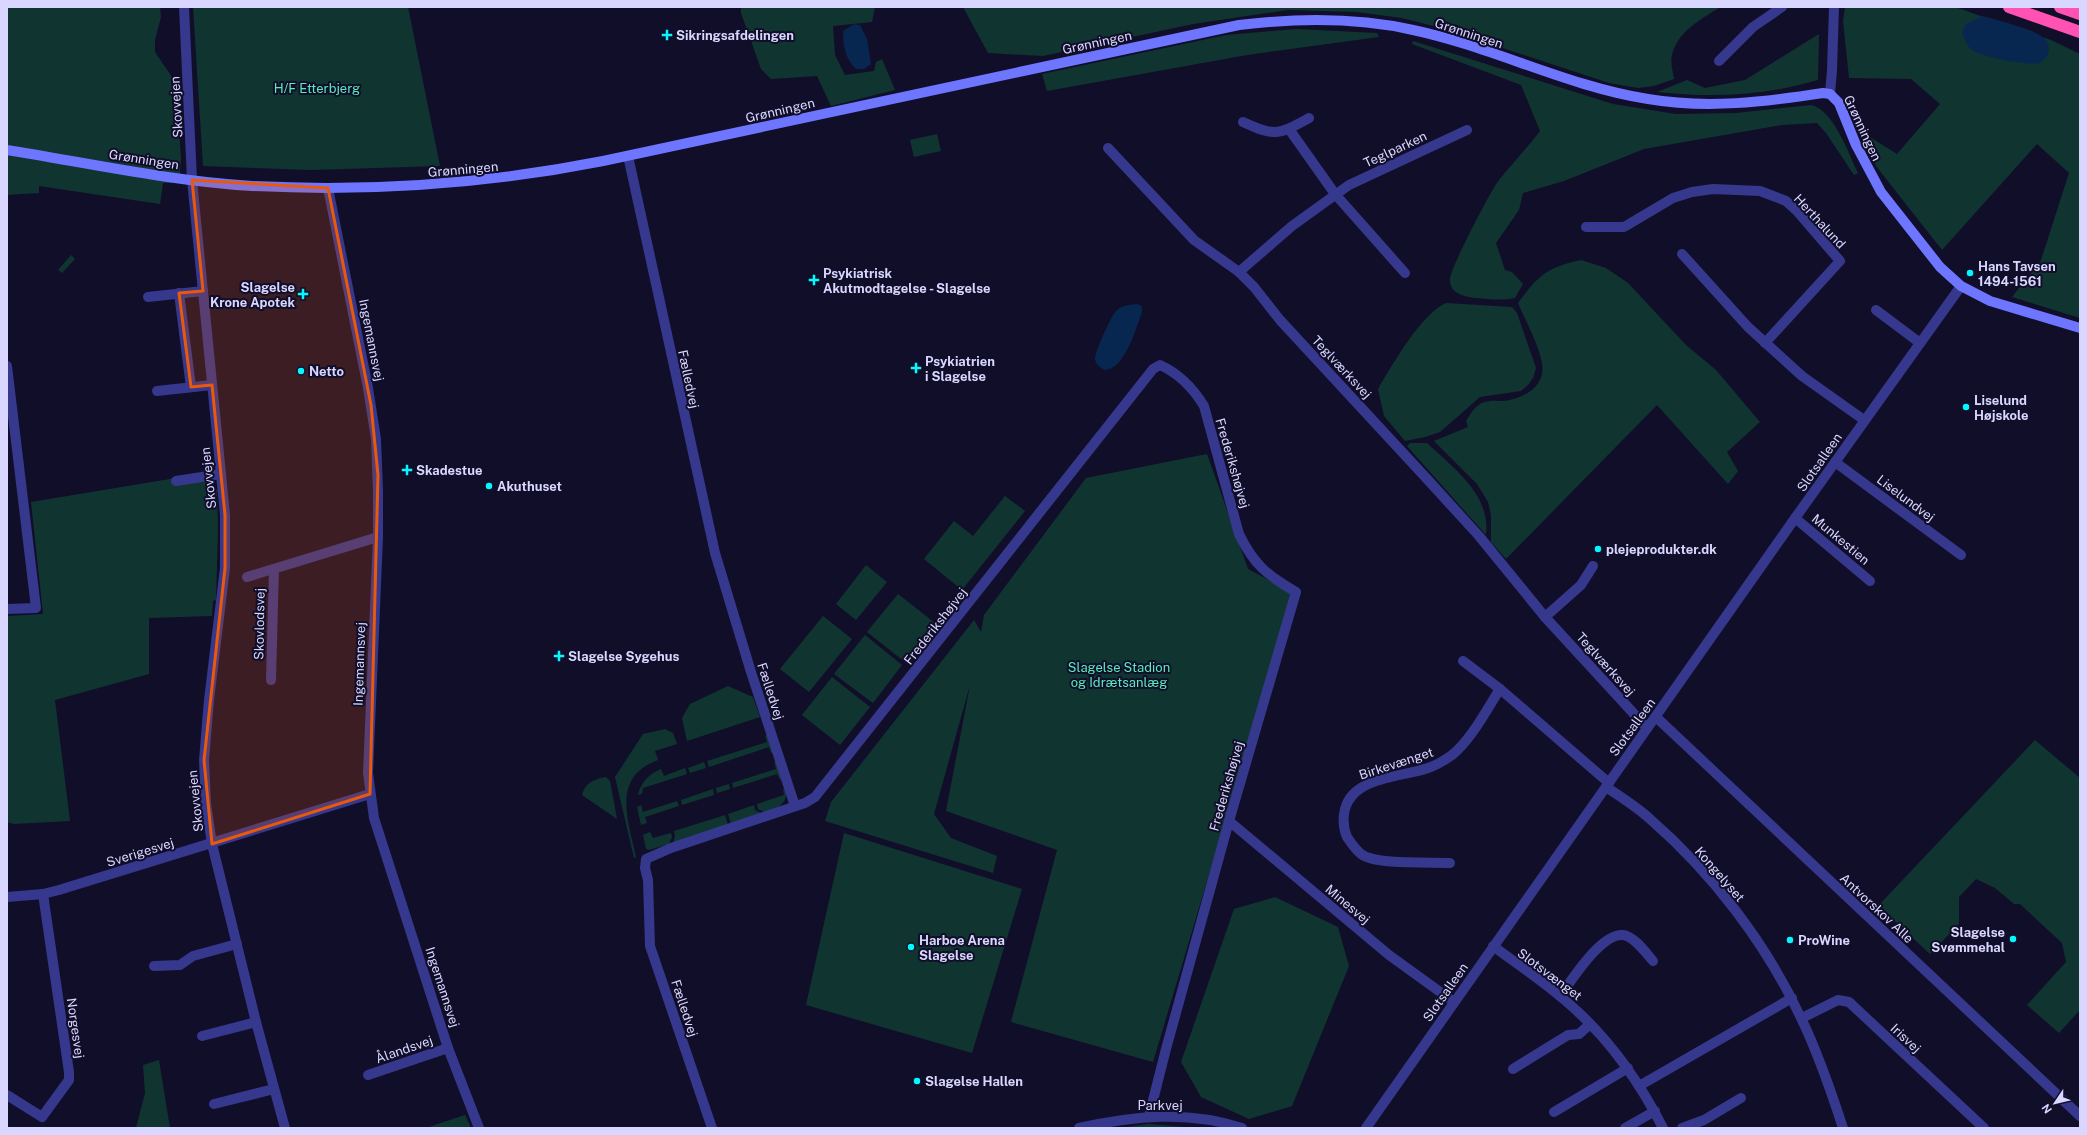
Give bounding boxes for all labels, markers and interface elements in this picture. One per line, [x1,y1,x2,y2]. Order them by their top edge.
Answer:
street label: Grønningen [1433,15,1505,52]
place label: Sikringsafdelingen [676,28,794,43]
street label: Grønningen [1061,28,1133,57]
marker: Sikringsafdelingen [661,29,673,41]
street label: Skovvejen [167,76,186,138]
park label: H/F Etterbjerg [274,81,360,96]
street label: Grønningen [1841,93,1884,163]
street label: Grønningen [744,95,816,126]
street label: Teglparken [1361,128,1429,171]
street label: Grønningen [108,147,180,172]
street label: Grønningen [427,159,499,180]
street label: Herthalund [1791,191,1848,251]
place label: Hans Tavsen 1494-1561 [1978,259,2056,289]
place label: Psykiatrisk Akutmodtagelse - Slagelse [823,266,991,296]
marker: Hans Tavsen 1494-1561 [1965,268,1975,278]
marker: Psykiatrisk Akutmodtagelse - Slagelse [808,274,820,286]
place label: Slagelse Krone Apotek [210,280,295,310]
marker: Slagelse Krone Apotek [298,289,308,299]
street label: Ingemannsvej [356,298,387,383]
street label: Teglværksvej [1309,333,1374,402]
street label: Fælledvej [675,349,702,410]
place label: Psykiatrien i Slagelse [925,354,995,384]
marker: Psykiatrien i Slagelse [910,362,922,374]
place label: Netto [309,364,344,379]
marker: Netto [296,366,306,376]
place label: Liselund Højskole [1974,393,2028,423]
marker: Liselund Højskole [1961,402,1971,412]
street label: Frederikshøjvej [1212,416,1253,510]
street label: Slotsalleen [1794,430,1845,494]
street label: Skovvejen [198,446,219,509]
place label: Skadestue [416,463,482,478]
marker: Skadestue [401,464,413,476]
street label: Liselundvej [1874,472,1938,525]
place label: Akuthuset [497,479,562,494]
marker: Akuthuset [484,481,494,491]
street label: Munkestien [1809,511,1873,568]
place label: plejeprodukter.dk [1606,542,1717,557]
marker: plejeprodukter.dk [1593,544,1603,554]
street label: Frederikshøjvej [901,585,970,668]
street label: Skovlodsvej [251,588,268,660]
street label: Ingemannsvej [351,622,368,706]
street label: Teglværksvej [1573,630,1638,699]
place label: Slagelse Sygehus [568,649,680,664]
marker: Slagelse Sygehus [553,650,565,662]
park label: Slagelse Stadion og Idrætsanlæg [1068,660,1170,690]
street label: Fælledvej [754,661,787,722]
street label: Slotsalleen [1606,695,1658,759]
street label: Frederikshøjvej [1206,739,1247,833]
street label: Birkevænget [1357,744,1435,783]
street label: Skovvejen [185,769,206,832]
street label: Sverigesvej [105,835,176,870]
street label: Kongelyset [1692,844,1748,905]
street label: Antvorskov Alle [1837,871,1916,946]
street label: Minesvej [1322,881,1373,927]
place label: Slagelse Svømmehal [1931,925,2005,955]
place label: Harboe Arena Slagelse [919,933,1005,963]
place label: ProWine [1798,933,1850,948]
marker: Slagelse Svømmehal [2008,934,2018,944]
marker: ProWine [1785,935,1795,945]
marker: Harboe Arena Slagelse [906,942,916,952]
street label: Ingemannsvej [422,945,463,1029]
street label: Slotsvænget [1515,945,1585,1003]
street label: Slotsalleen [1420,960,1471,1024]
street label: Fælledvej [668,978,701,1039]
street label: Norgesvej [64,997,87,1059]
street label: Irisvej [1887,1021,1924,1056]
street label: Ålandsvej [373,1032,435,1066]
place label: Slagelse Hallen [925,1074,1023,1089]
marker: Slagelse Hallen [912,1076,922,1086]
north arrow [2035,1083,2075,1123]
street label: Parkvej [1137,1098,1183,1113]
text: N [2039,1102,2054,1116]

